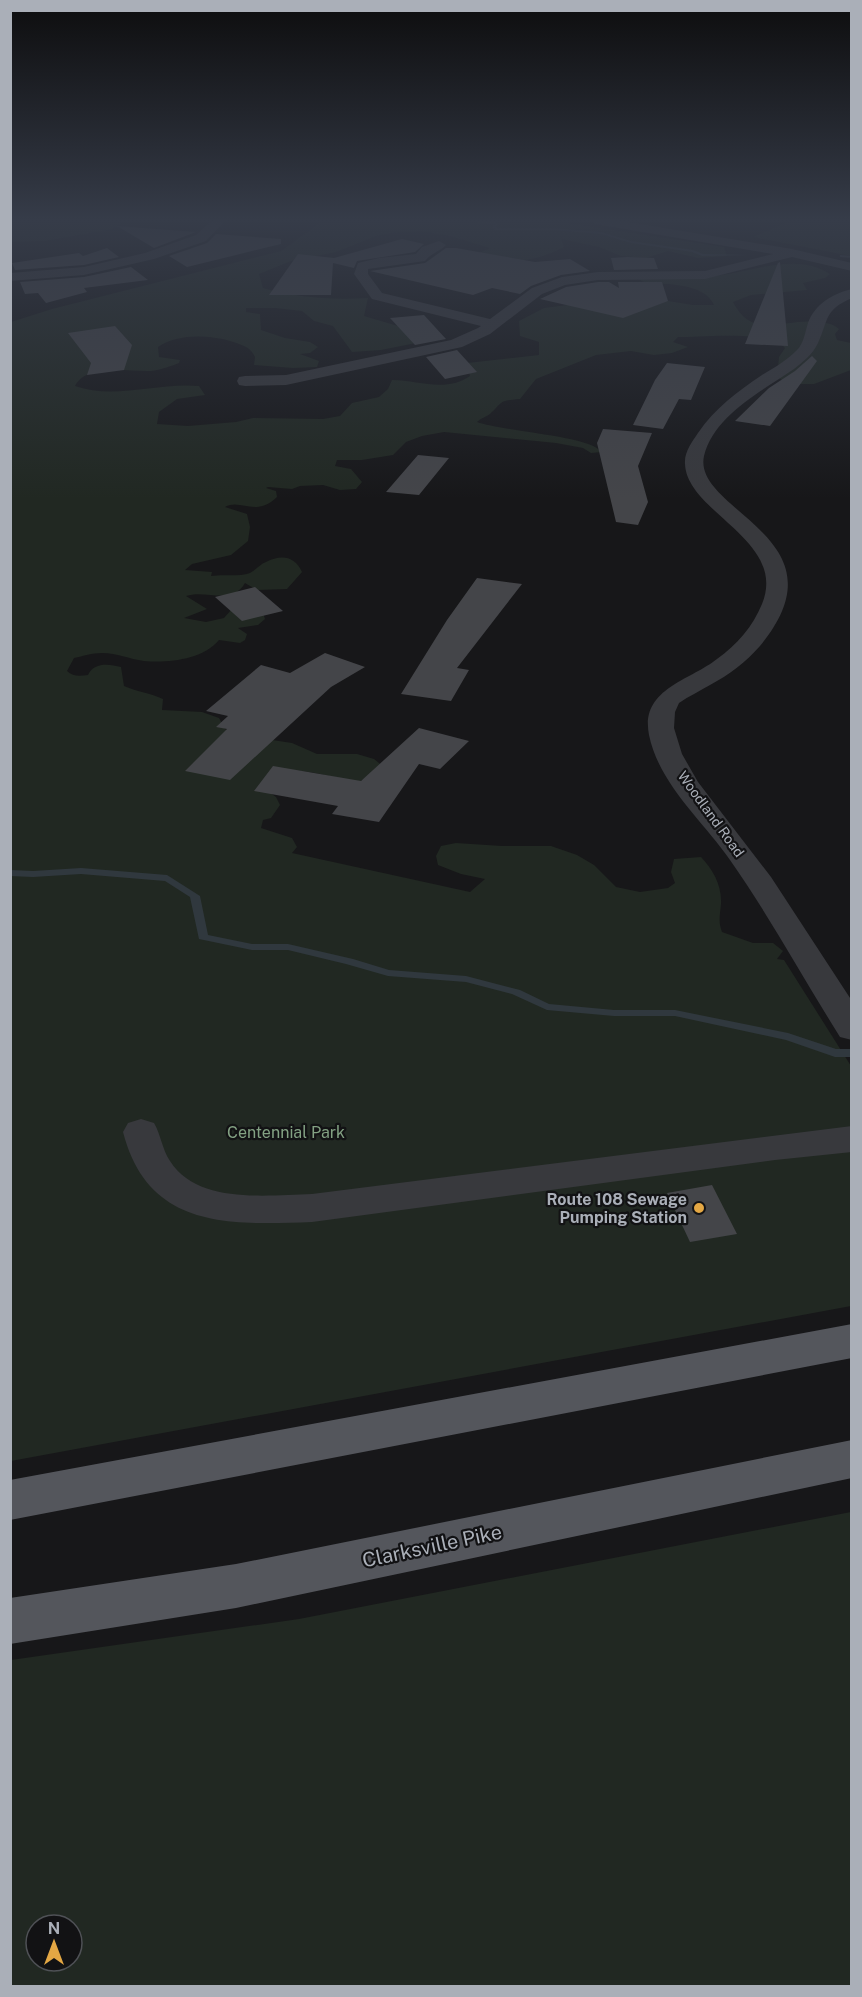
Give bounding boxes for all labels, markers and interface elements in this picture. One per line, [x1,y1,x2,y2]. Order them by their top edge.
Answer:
street label: Woodland Road [675,768,747,860]
park label: Centennial Park [227,1123,345,1142]
place label: Route 108 Sewage Pumping Station [546,1190,687,1227]
marker: Route 108 Sewage Pumping Station [692,1201,706,1215]
street label: Clarksville Pike [360,1519,504,1573]
north arrow [24,1913,84,1973]
text: N [48,1919,60,1938]

